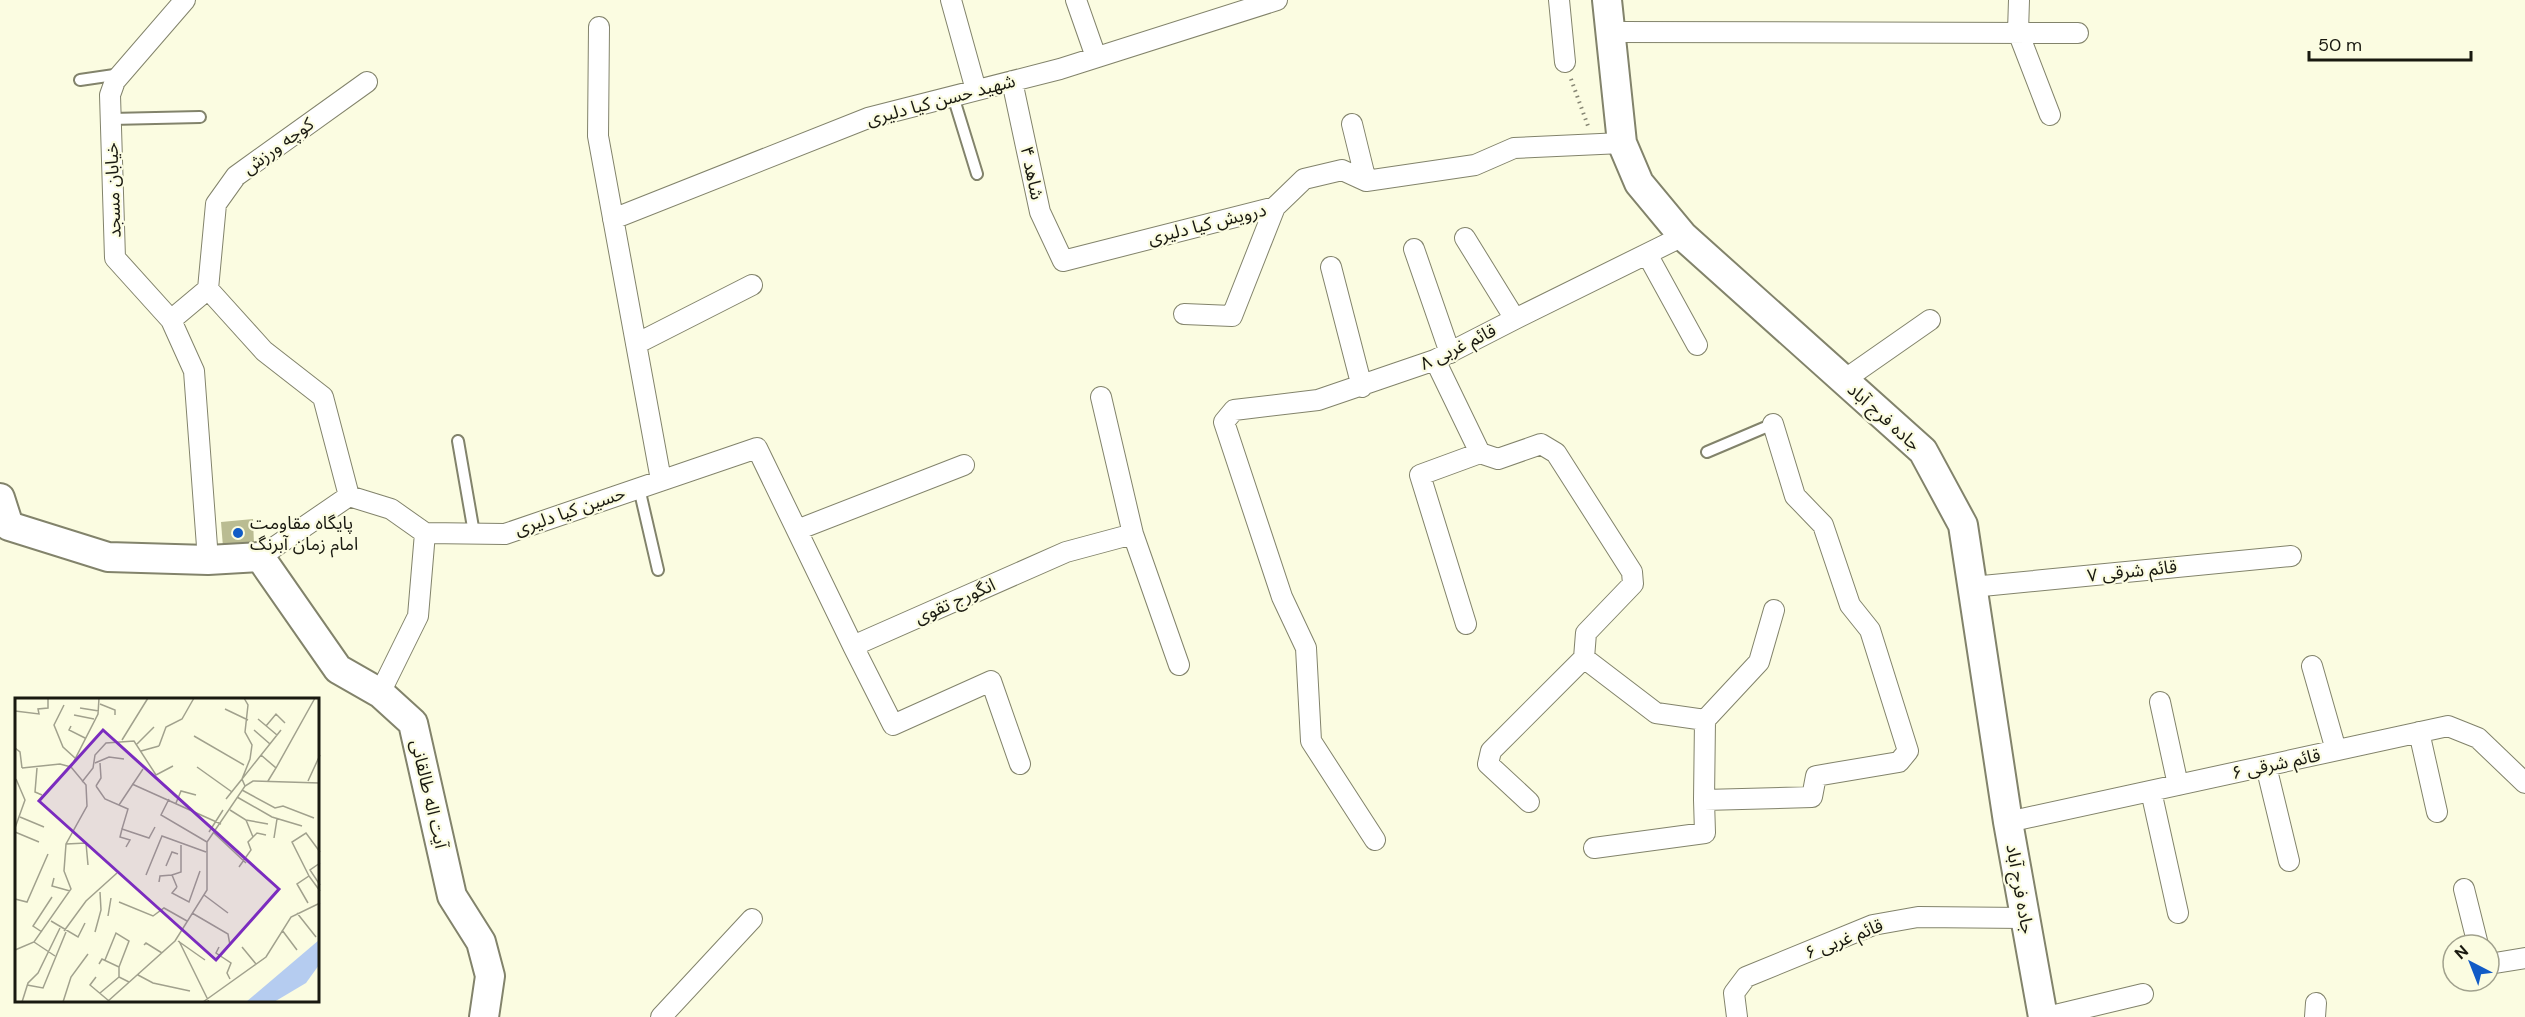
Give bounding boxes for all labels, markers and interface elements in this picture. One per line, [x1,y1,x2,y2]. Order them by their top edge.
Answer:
scale bar [2309,24,2471,62]
text: 50 m [2318,33,2362,57]
street label: شهید حسن کیا دلیری [864,69,1018,131]
street label: کوچه ورزش [238,112,319,180]
street label: خیابان مسجد [99,142,127,238]
street label: شاهد ۴ [1015,144,1049,202]
street label: درویش کیا دلیری [1145,198,1269,250]
street label: قائم غربی ۸ [1416,318,1500,377]
street label: جاده فرج آباد [1842,378,1926,457]
street label: حسین کیا دلیری [511,481,629,541]
place label: پایگاه مقاومت امام زمان آبرنگ [250,511,358,558]
marker: پایگاه مقاومت امام زمان آبرنگ [231,526,245,540]
street label: قائم شرقی ۷ [2086,554,2178,589]
street label: انگورج تقوی [911,573,1000,630]
inset map [15,698,320,1002]
street label: آیت اله طالقانی [405,737,453,851]
street label: قائم شرقی ۶ [2229,743,2323,786]
street label: جاده فرج آباد [1999,842,2040,936]
street label: قائم غربی ۶ [1801,913,1887,966]
north arrow [2441,933,2501,993]
text: N [2450,941,2473,964]

